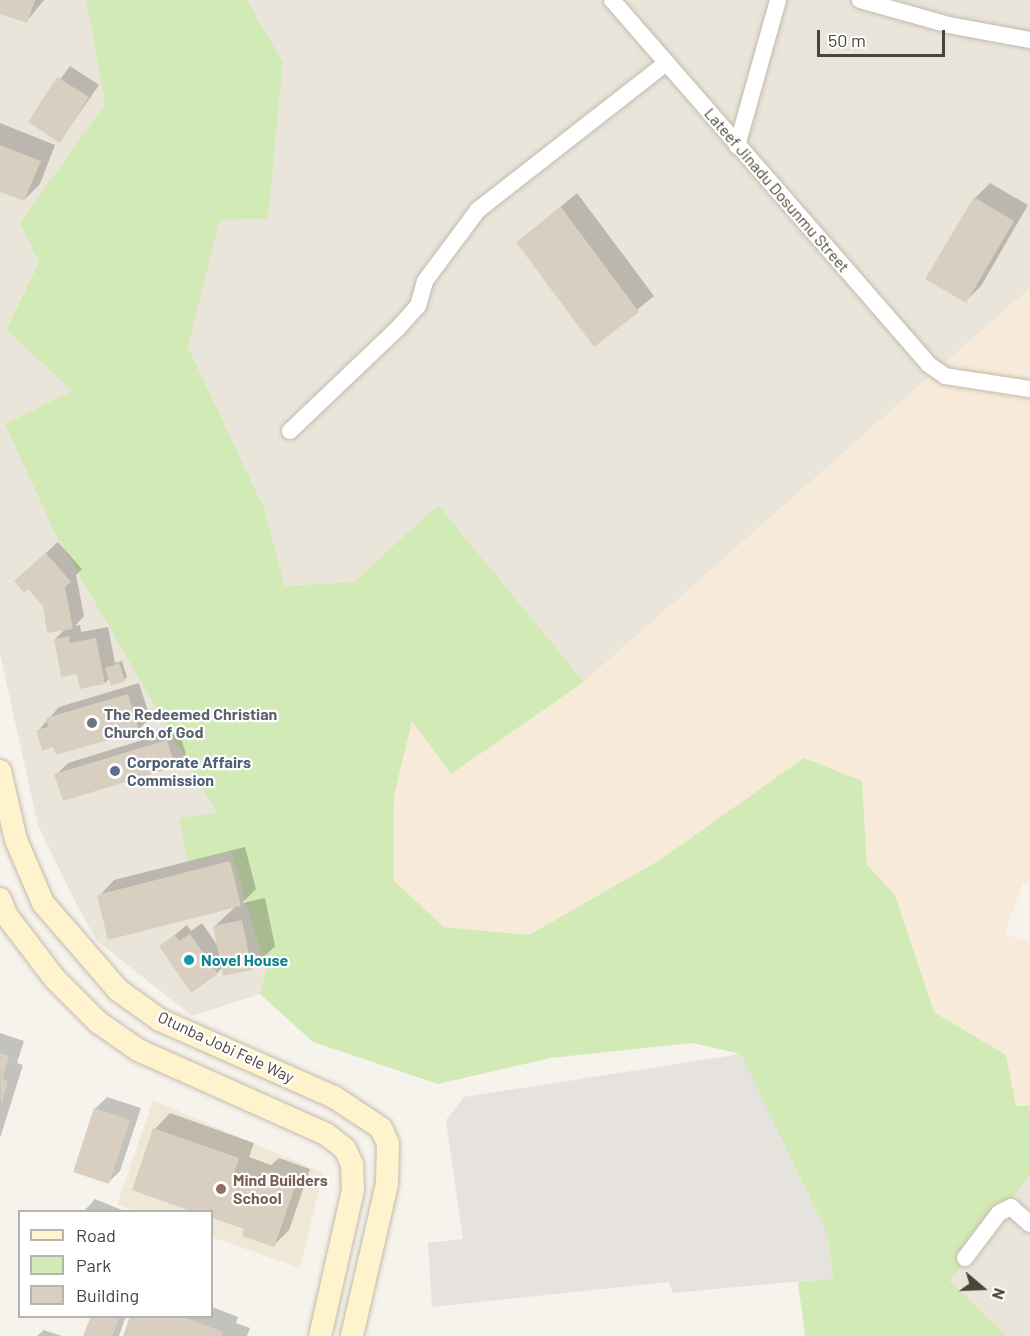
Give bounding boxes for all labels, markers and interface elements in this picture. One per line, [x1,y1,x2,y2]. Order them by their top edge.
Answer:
scale bar [820,18,948,56]
text: 50 m [828,29,866,51]
street label: Lateef Jinadu Dosunmu Street [700,104,854,276]
place label: The Redeemed Christian Church of God [104,704,277,742]
marker: The Redeemed Christian Church of God [85,716,99,730]
place label: Corporate Affairs Commission [127,752,251,790]
marker: Corporate Affairs Commission [108,764,122,778]
place label: Novel House [201,950,288,970]
marker: Novel House [182,953,196,967]
street label: Otunba Jobi Fele Way [155,1007,297,1087]
place label: Mind Builders School [233,1170,328,1208]
marker: Mind Builders School [214,1182,228,1196]
legend [18,1210,213,1318]
text: Road [76,1224,116,1246]
text: Park [76,1254,111,1276]
north arrow [952,1258,1012,1318]
text: Building [76,1284,139,1306]
text: N [989,1286,1010,1302]

